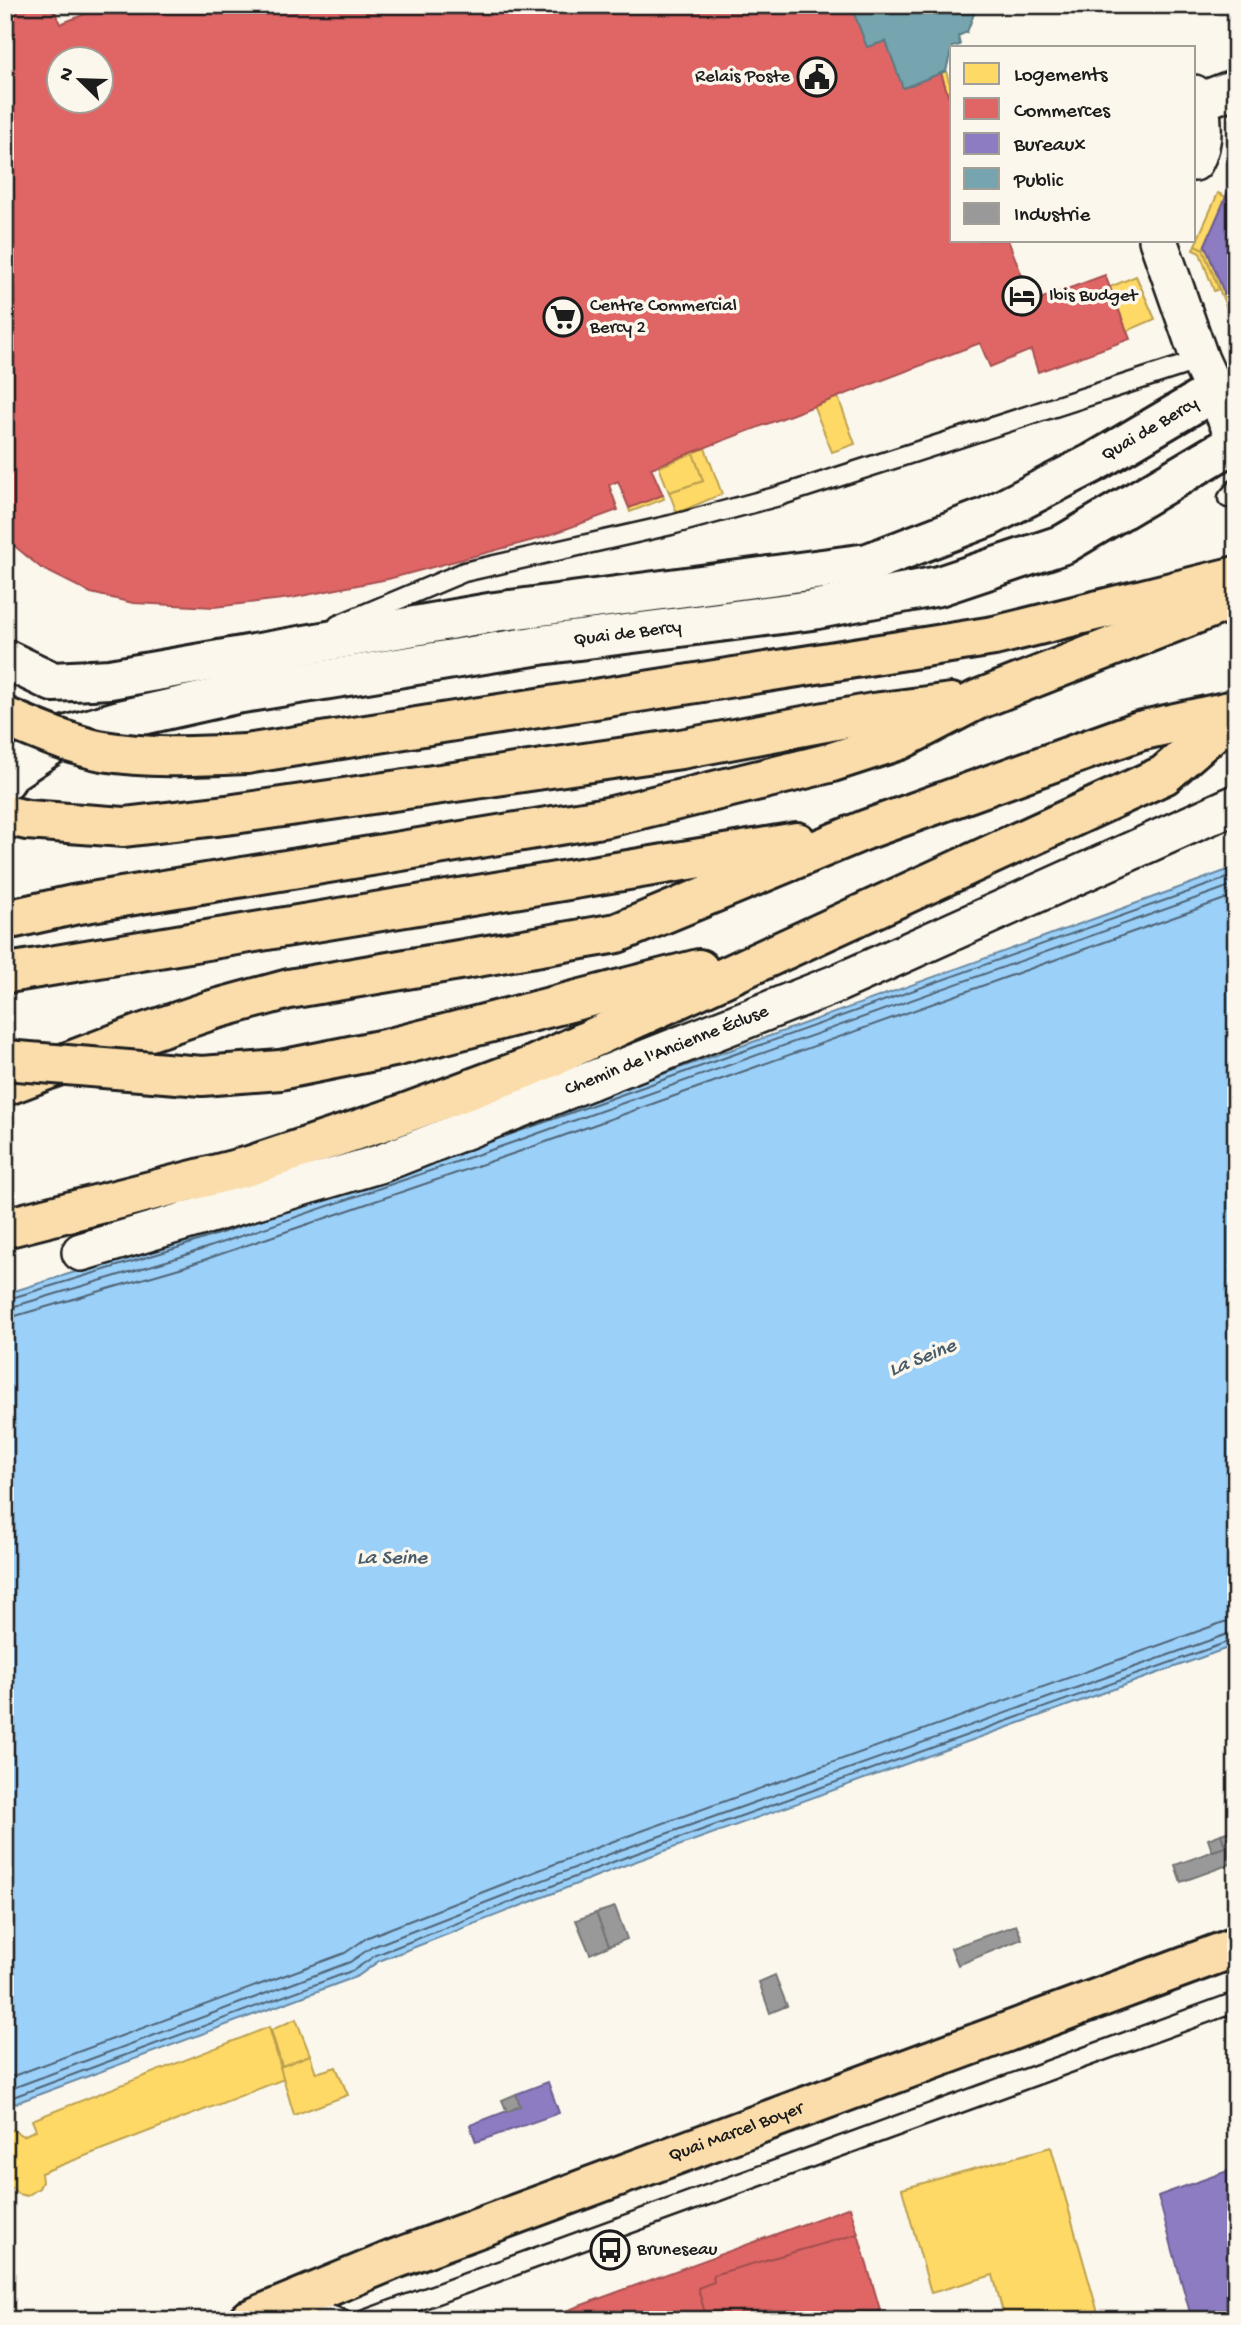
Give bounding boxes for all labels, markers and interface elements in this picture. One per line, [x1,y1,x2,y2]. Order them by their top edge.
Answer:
north arrow [46,46,116,116]
legend [950,46,1196,242]
public building icon: Relais Poste [796,56,838,98]
text: Logements [1014,64,1109,89]
text: N [55,65,81,85]
place label: Relais Poste [695,66,790,89]
text: Commerces [1014,100,1111,125]
text: Bureaux [1013,134,1085,159]
text: Public [1013,170,1064,195]
text: Industrie [1014,204,1091,229]
hotel icon: Ibis Budget [1001,275,1043,317]
place label: Ibis Budget [1049,285,1140,308]
place label: Centre Commercial Bercy 2 [589,295,737,340]
supermarket icon: Centre Commercial Bercy 2 [542,296,584,338]
street label: Quai de Bercy [1097,392,1203,467]
street label: Quai de Bercy [572,615,683,652]
street label: Chemin de l'Ancienne Écluse [561,1000,772,1101]
water label: La Seine [886,1334,961,1384]
water label: La Seine [357,1547,428,1572]
street label: Quai Marcel Boyer [666,2096,809,2168]
bus stop icon: Bruneseau [589,2229,631,2271]
place label: Bruneseau [636,2239,718,2262]

